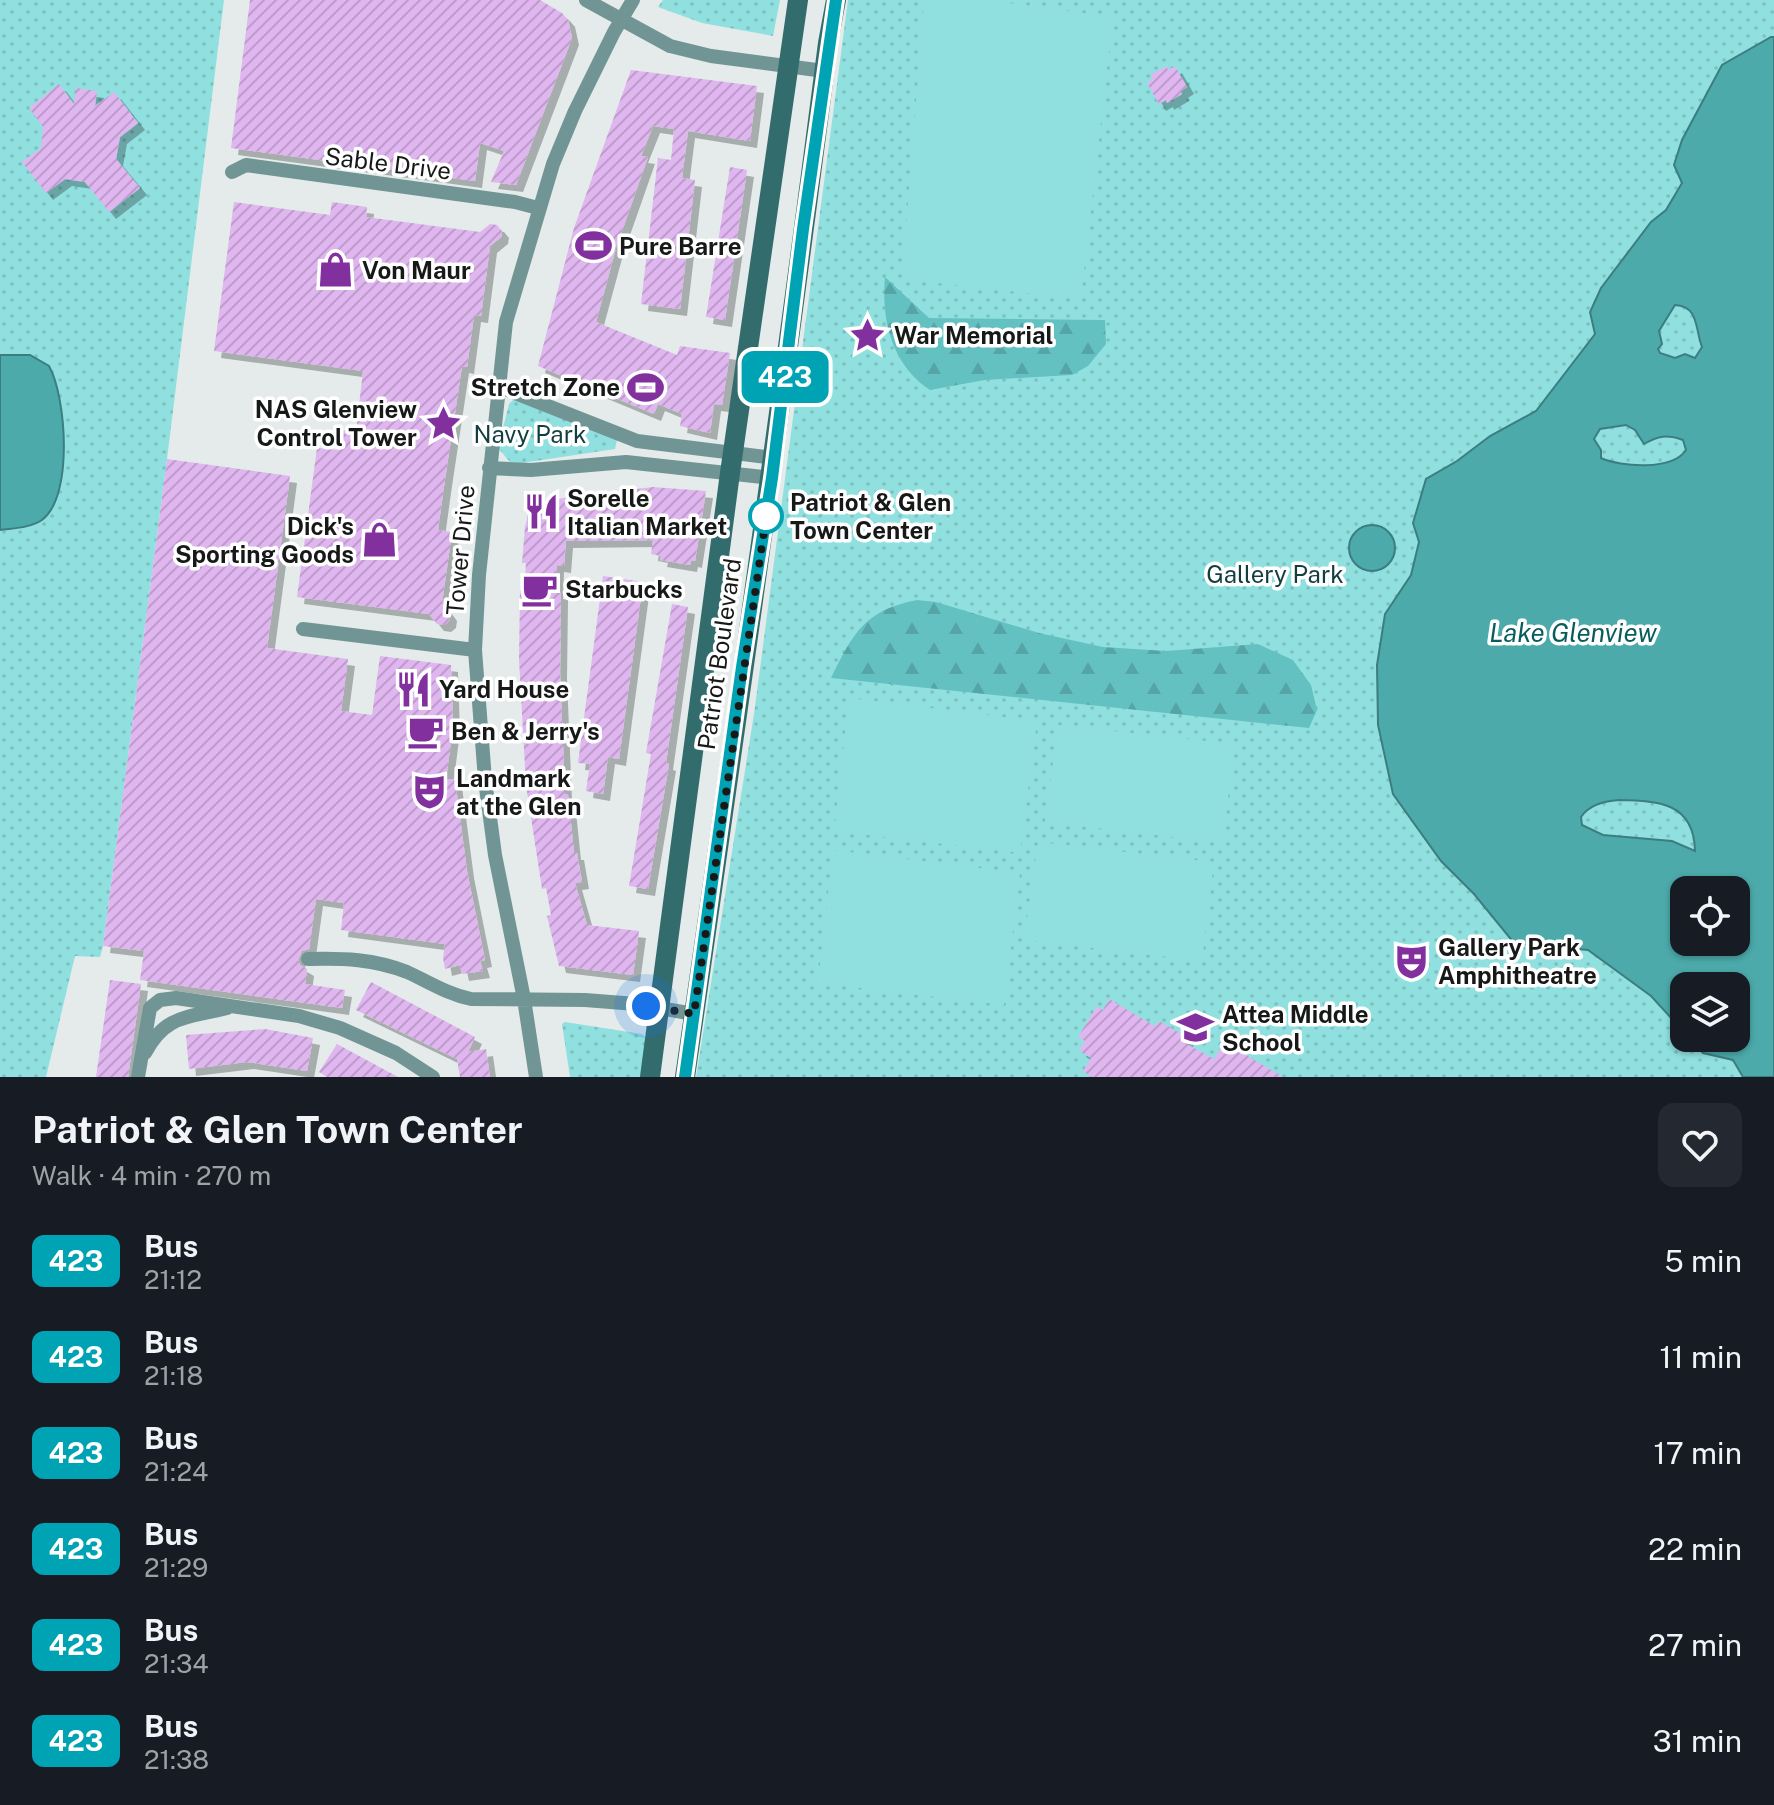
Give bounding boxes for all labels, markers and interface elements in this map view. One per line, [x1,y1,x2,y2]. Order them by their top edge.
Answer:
street label: Sable Drive [323,141,453,185]
sports icon: Pure Barre [574,227,612,265]
place label: Pure Barre [619,232,742,260]
shop icon: Von Maur [317,251,355,289]
place label: Von Maur [362,256,471,284]
place icon: War Memorial [849,316,887,354]
place label: War Memorial [894,321,1054,349]
line badge: 423 [739,351,831,403]
text: 423 [758,360,812,393]
sports icon: Stretch Zone [627,368,665,406]
place label: Stretch Zone [470,373,620,401]
place label: NAS Glenview Control Tower [255,395,417,451]
place icon: NAS Glenview Control Tower [424,404,462,442]
park label: Navy Park [473,420,587,448]
street label: Tower Drive [440,484,480,616]
place label: Sorelle Italian Market [567,484,727,540]
place label: Patriot & Glen Town Center [790,488,951,544]
restaurant icon: Sorelle Italian Market [522,493,560,531]
marker: Patriot & Glen Town Center [749,499,783,533]
place label: Dick's Sporting Goods [175,512,354,568]
shop icon: Dick's Sporting Goods [361,521,399,559]
street label: Patriot Boulevard [692,556,746,752]
park label: Gallery Park [1206,560,1344,588]
cafe icon: Starbucks [520,570,558,608]
place label: Starbucks [565,575,683,603]
water label: Lake Glenview [1489,617,1657,648]
restaurant icon: Yard House [394,670,432,708]
place label: Yard House [439,675,569,703]
cafe icon: Ben & Jerry's [406,712,444,750]
place label: Ben & Jerry's [451,717,600,745]
place label: Landmark at the Glen [456,764,581,820]
theatre icon: Landmark at the Glen [411,773,449,811]
map controls [1670,876,1750,1052]
button: locate [1670,876,1750,956]
place label: Gallery Park Amphitheatre [1438,933,1597,989]
theatre icon: Gallery Park Amphitheatre [1393,942,1431,980]
button: layers [1670,972,1750,1052]
your location [626,986,666,1026]
place label: Attea Middle School [1222,1000,1369,1056]
school or university icon: Attea Middle School [1177,1009,1215,1047]
button: heart [1658,1103,1742,1187]
text: Patriot & Glen Town Center [32,1107,523,1152]
text: Walk · 4 min · 270 m [32,1160,271,1191]
text: Bus [144,1228,198,1264]
text: 5 min [1665,1243,1742,1279]
text: 423 [49,1244,103,1277]
text: 21:12 [144,1264,202,1295]
text: Bus [144,1324,198,1360]
text: 11 min [1659,1339,1742,1375]
text: 423 [49,1340,103,1373]
text: 21:18 [144,1360,203,1391]
text: Bus [144,1420,198,1456]
text: 17 min [1654,1435,1742,1471]
text: 423 [49,1436,103,1469]
text: 21:24 [144,1456,208,1487]
text: Bus [144,1516,198,1552]
text: 22 min [1648,1531,1742,1567]
text: 423 [49,1532,103,1565]
text: 21:29 [144,1552,208,1583]
text: Bus [144,1612,198,1648]
text: 27 min [1648,1627,1742,1663]
text: 423 [49,1628,103,1661]
text: 21:34 [144,1648,209,1679]
text: Bus [144,1708,198,1744]
text: 31 min [1653,1723,1742,1759]
text: 423 [49,1724,103,1757]
text: 21:38 [144,1744,209,1775]

